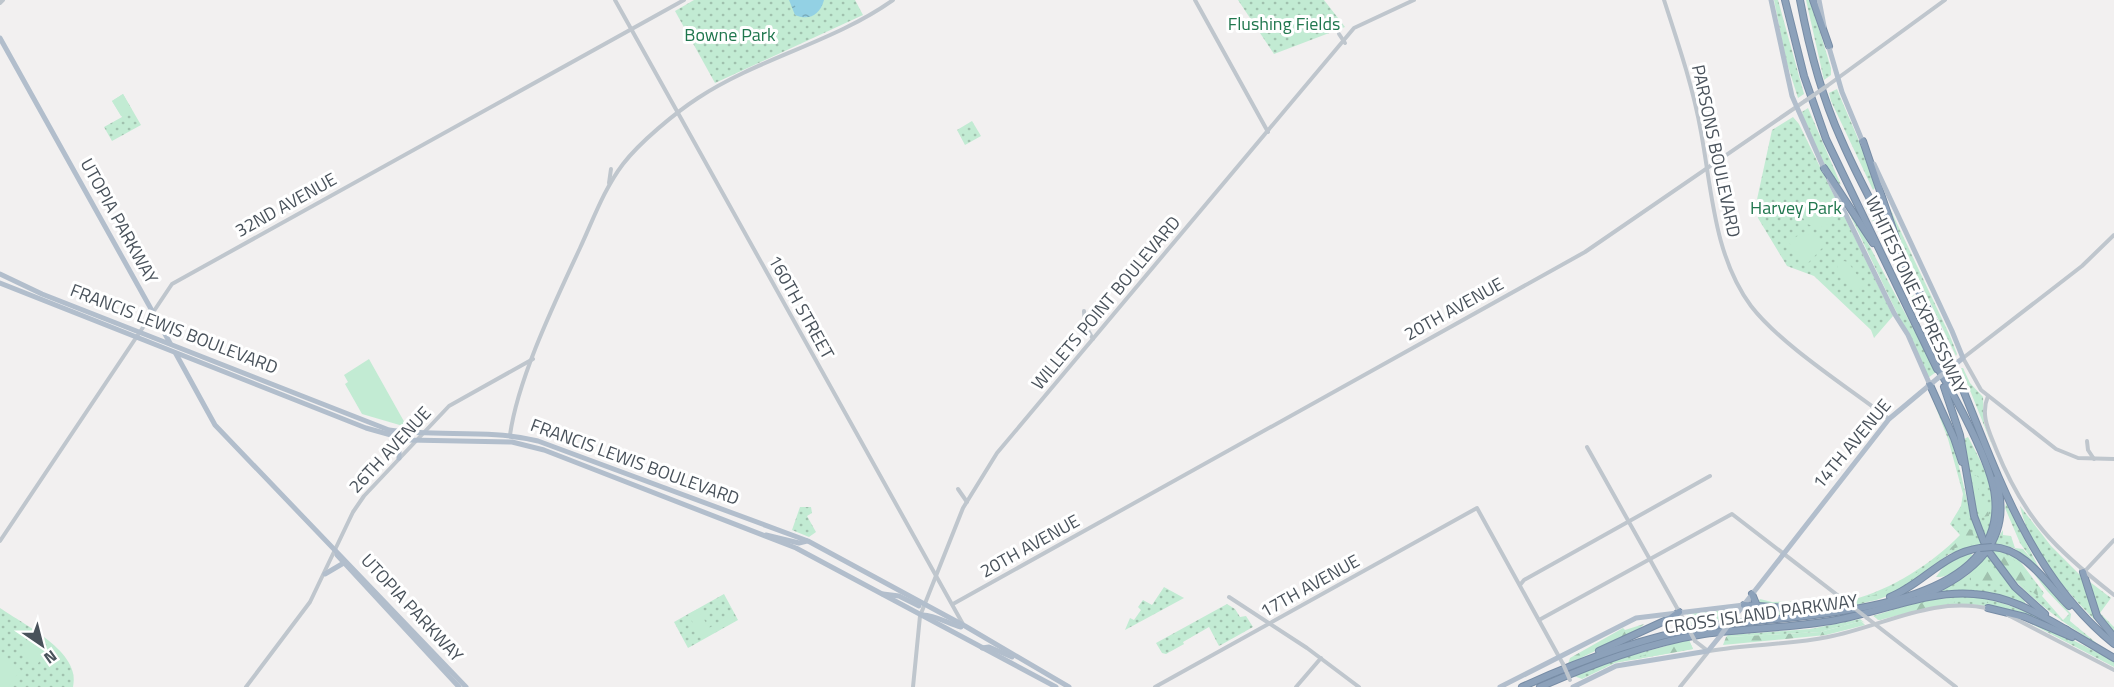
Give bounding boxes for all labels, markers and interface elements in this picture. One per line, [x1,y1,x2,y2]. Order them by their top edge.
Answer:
park label: Flushing Fields [1228,10,1340,37]
park label: Bowne Park [684,21,776,48]
street label: PARSONS BOULEVARD [1685,62,1748,240]
street label: UTOPIA PARKWAY [74,153,165,289]
street label: 32ND AVENUE [230,166,341,244]
street label: WHITESTONE EXPRESSWAY [1859,192,1974,398]
park label: Harvey Park [1750,194,1842,221]
street label: WILLETS POINT BOULEVARD [1025,210,1187,396]
street label: 160TH STREET [762,250,841,364]
street label: 20TH AVENUE [1399,270,1508,347]
street label: FRANCIS LEWIS BOULEVARD [66,276,282,381]
street label: 14TH AVENUE [1806,393,1897,495]
street label: 26TH AVENUE [342,400,437,499]
street label: FRANCIS LEWIS BOULEVARD [527,411,743,512]
street label: 20TH AVENUE [975,507,1084,584]
street label: UTOPIA PARKWAY [355,547,470,668]
street label: 17TH AVENUE [1255,547,1364,624]
street label: CROSS ISLAND PARKWAY [1663,587,1860,640]
north arrow [12,615,72,675]
text: N [39,644,62,670]

